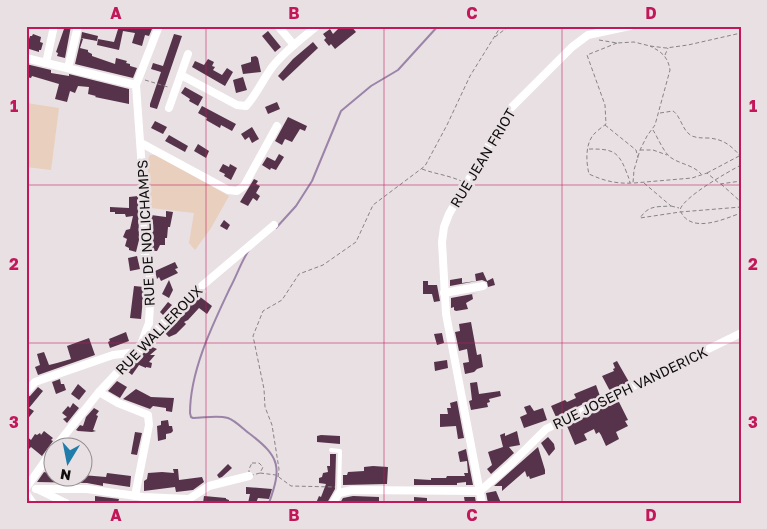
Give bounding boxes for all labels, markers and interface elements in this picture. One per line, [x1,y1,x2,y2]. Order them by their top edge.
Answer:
text: A [110,3,122,23]
text: B [288,3,300,23]
text: C [466,3,478,23]
text: D [645,3,657,23]
text: 1 [10,96,18,116]
text: 1 [749,96,757,116]
street label: RUE JEAN FRIOT [446,105,519,210]
street label: RUE DE NOLICHAMPS [133,159,158,307]
text: 2 [9,254,19,274]
text: 2 [748,254,758,274]
street label: RUE WALLEROUX [112,281,206,378]
street label: RUE JOSEPH VANDERICK [550,342,710,432]
text: 3 [9,412,19,432]
text: 3 [748,412,758,432]
north arrow [42,436,92,486]
text: N [59,466,72,485]
text: A [110,505,122,525]
text: B [288,505,300,525]
text: C [466,505,478,525]
text: D [645,505,657,525]

